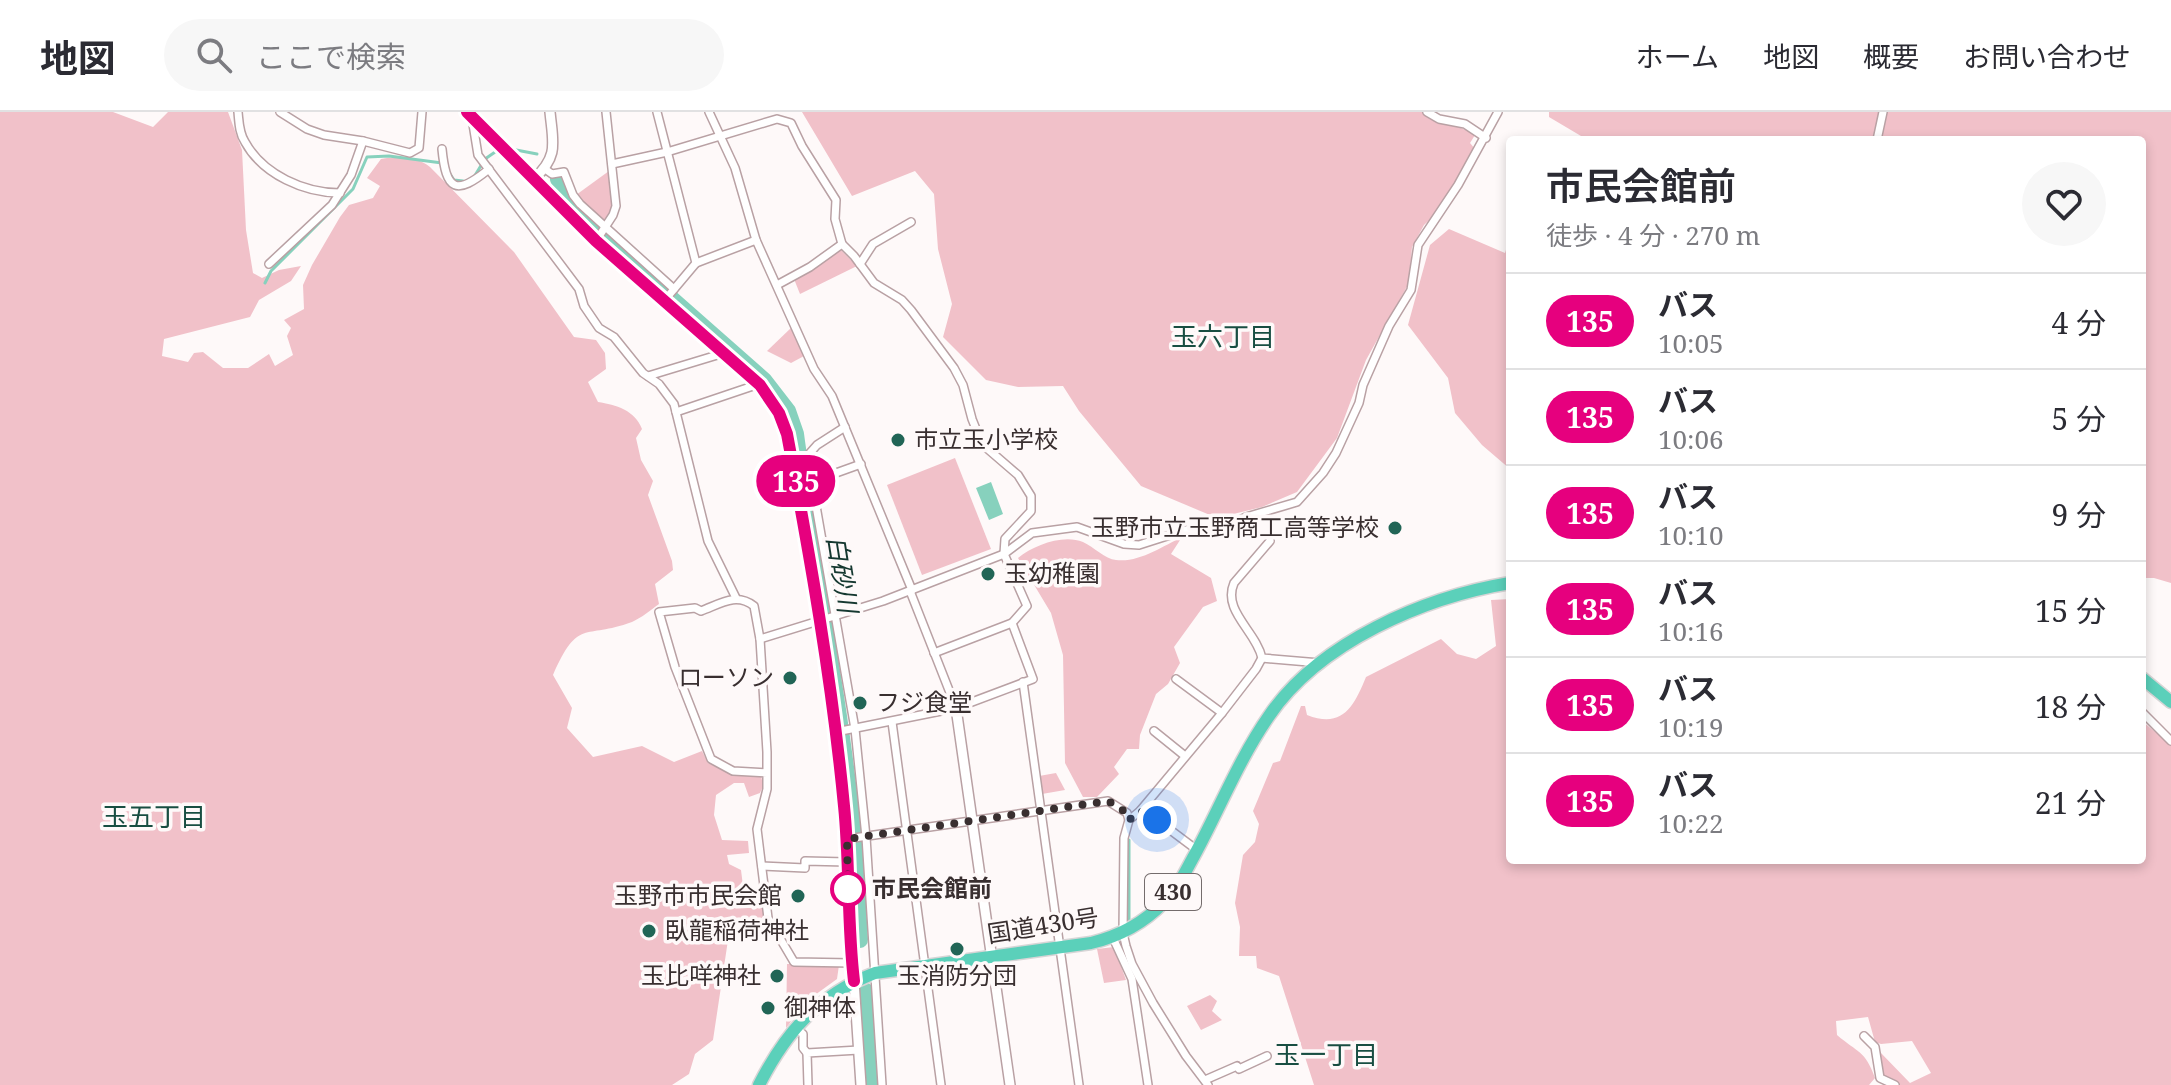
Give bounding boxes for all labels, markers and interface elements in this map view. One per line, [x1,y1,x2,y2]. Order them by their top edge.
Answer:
search box [164,19,724,91]
text: 地図 [40,31,116,83]
icon: search [192,33,236,77]
text: ここで検索 [256,36,406,77]
text: ホーム [1636,37,1719,75]
text: 地図 [1763,37,1819,75]
text: 概要 [1863,37,1919,75]
text: お問い合わせ [1963,37,2131,75]
text: 市民会館前 [1546,159,1736,211]
button: heart [2022,162,2106,246]
text: 徒歩 · 4 分 · 270 m [1546,217,1760,253]
text: バス [1658,284,1718,325]
text: 135 [1566,302,1614,340]
text: 4 分 [2051,302,2106,343]
district label: 玉六丁目 [1171,318,1275,354]
text: 10:05 [1658,325,1724,361]
text: バス [1658,380,1718,421]
text: 135 [1566,398,1614,436]
text: 5 分 [2051,398,2106,439]
text: 10:06 [1658,421,1724,457]
place label: 市立玉小学校 [914,422,1058,455]
marker: 市立玉小学校 [889,431,907,449]
line badge: 135 [750,455,842,507]
text: 135 [772,462,820,500]
text: バス [1658,476,1718,517]
text: 135 [1566,494,1614,532]
text: 9 分 [2051,494,2106,535]
place label: 玉野市立玉野商工高等学校 [1091,510,1379,543]
text: 10:10 [1658,517,1724,553]
marker: 玉野市立玉野商工高等学校 [1386,519,1404,537]
water label: 白砂川 [819,533,867,618]
place label: 玉幼稚園 [1004,556,1100,589]
marker: 玉幼稚園 [979,565,997,583]
text: バス [1658,572,1718,613]
text: 135 [1566,590,1614,628]
text: 15 分 [2035,590,2106,631]
text: 10:16 [1658,613,1724,649]
place label: ローソン [678,660,774,693]
text: バス [1658,668,1718,709]
marker: ローソン [781,669,799,687]
place label: フジ食堂 [876,685,972,718]
text: 135 [1566,686,1614,724]
text: 18 分 [2035,686,2106,727]
marker: フジ食堂 [851,694,869,712]
text: 10:19 [1658,709,1724,745]
text: バス [1658,764,1718,805]
text: 135 [1566,782,1614,820]
text: 21 分 [2035,782,2106,823]
district label: 玉五丁目 [102,798,206,834]
your location [1137,800,1177,840]
text: 10:22 [1658,805,1724,841]
place label: 市民会館前 [872,871,992,904]
marker: 市民会館前 [831,872,865,906]
road number: 430 [1145,874,1201,910]
place label: 玉野市市民会館 [614,878,782,911]
marker: 玉野市市民会館 [789,887,807,905]
street label: 国道430号 [985,899,1101,950]
place label: 臥龍稲荷神社 [665,913,809,946]
marker: 臥龍稲荷神社 [640,922,658,940]
marker: 玉消防分団 [948,940,966,958]
place label: 玉比咩神社 [641,958,761,991]
place label: 玉消防分団 [897,958,1017,991]
marker: 玉比咩神社 [768,967,786,985]
place label: 御神体 [784,990,856,1023]
marker: 御神体 [759,999,777,1017]
district label: 玉一丁目 [1274,1036,1378,1072]

